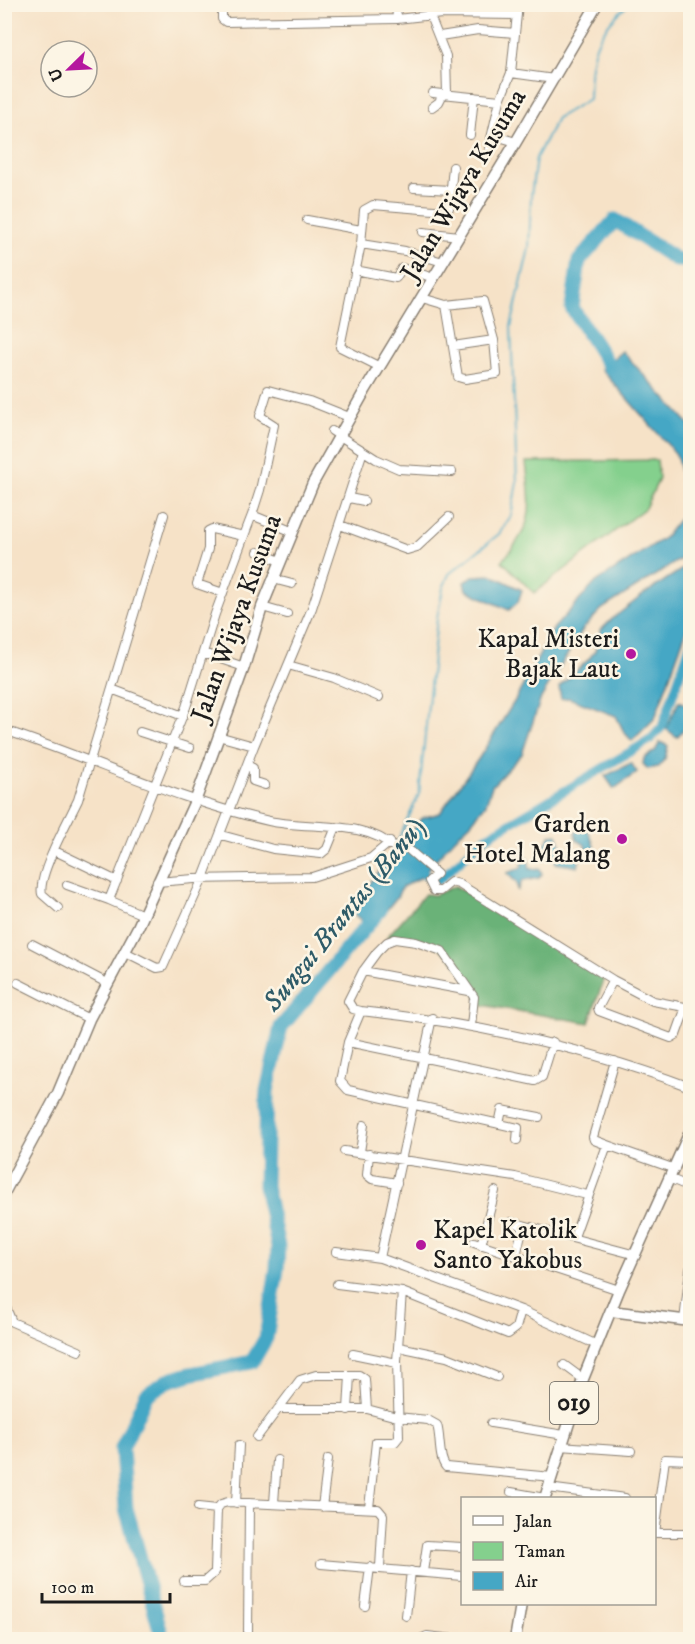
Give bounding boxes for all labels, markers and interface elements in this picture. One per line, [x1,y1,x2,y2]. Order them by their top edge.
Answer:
north arrow [39,39,99,99]
text: U [44,64,68,84]
street label: Jalan Wijaya Kusuma [393,83,534,289]
street label: Jalan Wijaya Kusuma [184,510,290,728]
place label: Kapal Misteri Bajak Laut [478,623,619,686]
marker: Kapal Misteri Bajak Laut [624,647,638,661]
place label: Garden Hotel Malang [464,808,610,871]
water label: Sungai Brantas (Banu) [255,811,433,1019]
marker: Garden Hotel Malang [615,832,629,846]
place label: Kapel Katolik Santo Yakobus [433,1214,582,1277]
marker: Kapel Katolik Santo Yakobus [414,1238,428,1252]
road number: 019 [550,1382,598,1424]
legend [461,1497,656,1605]
text: Jalan [513,1511,553,1533]
text: Taman [515,1541,566,1563]
scale bar [42,1566,170,1604]
text: Air [515,1571,538,1593]
text: 100 m [51,1577,94,1599]

